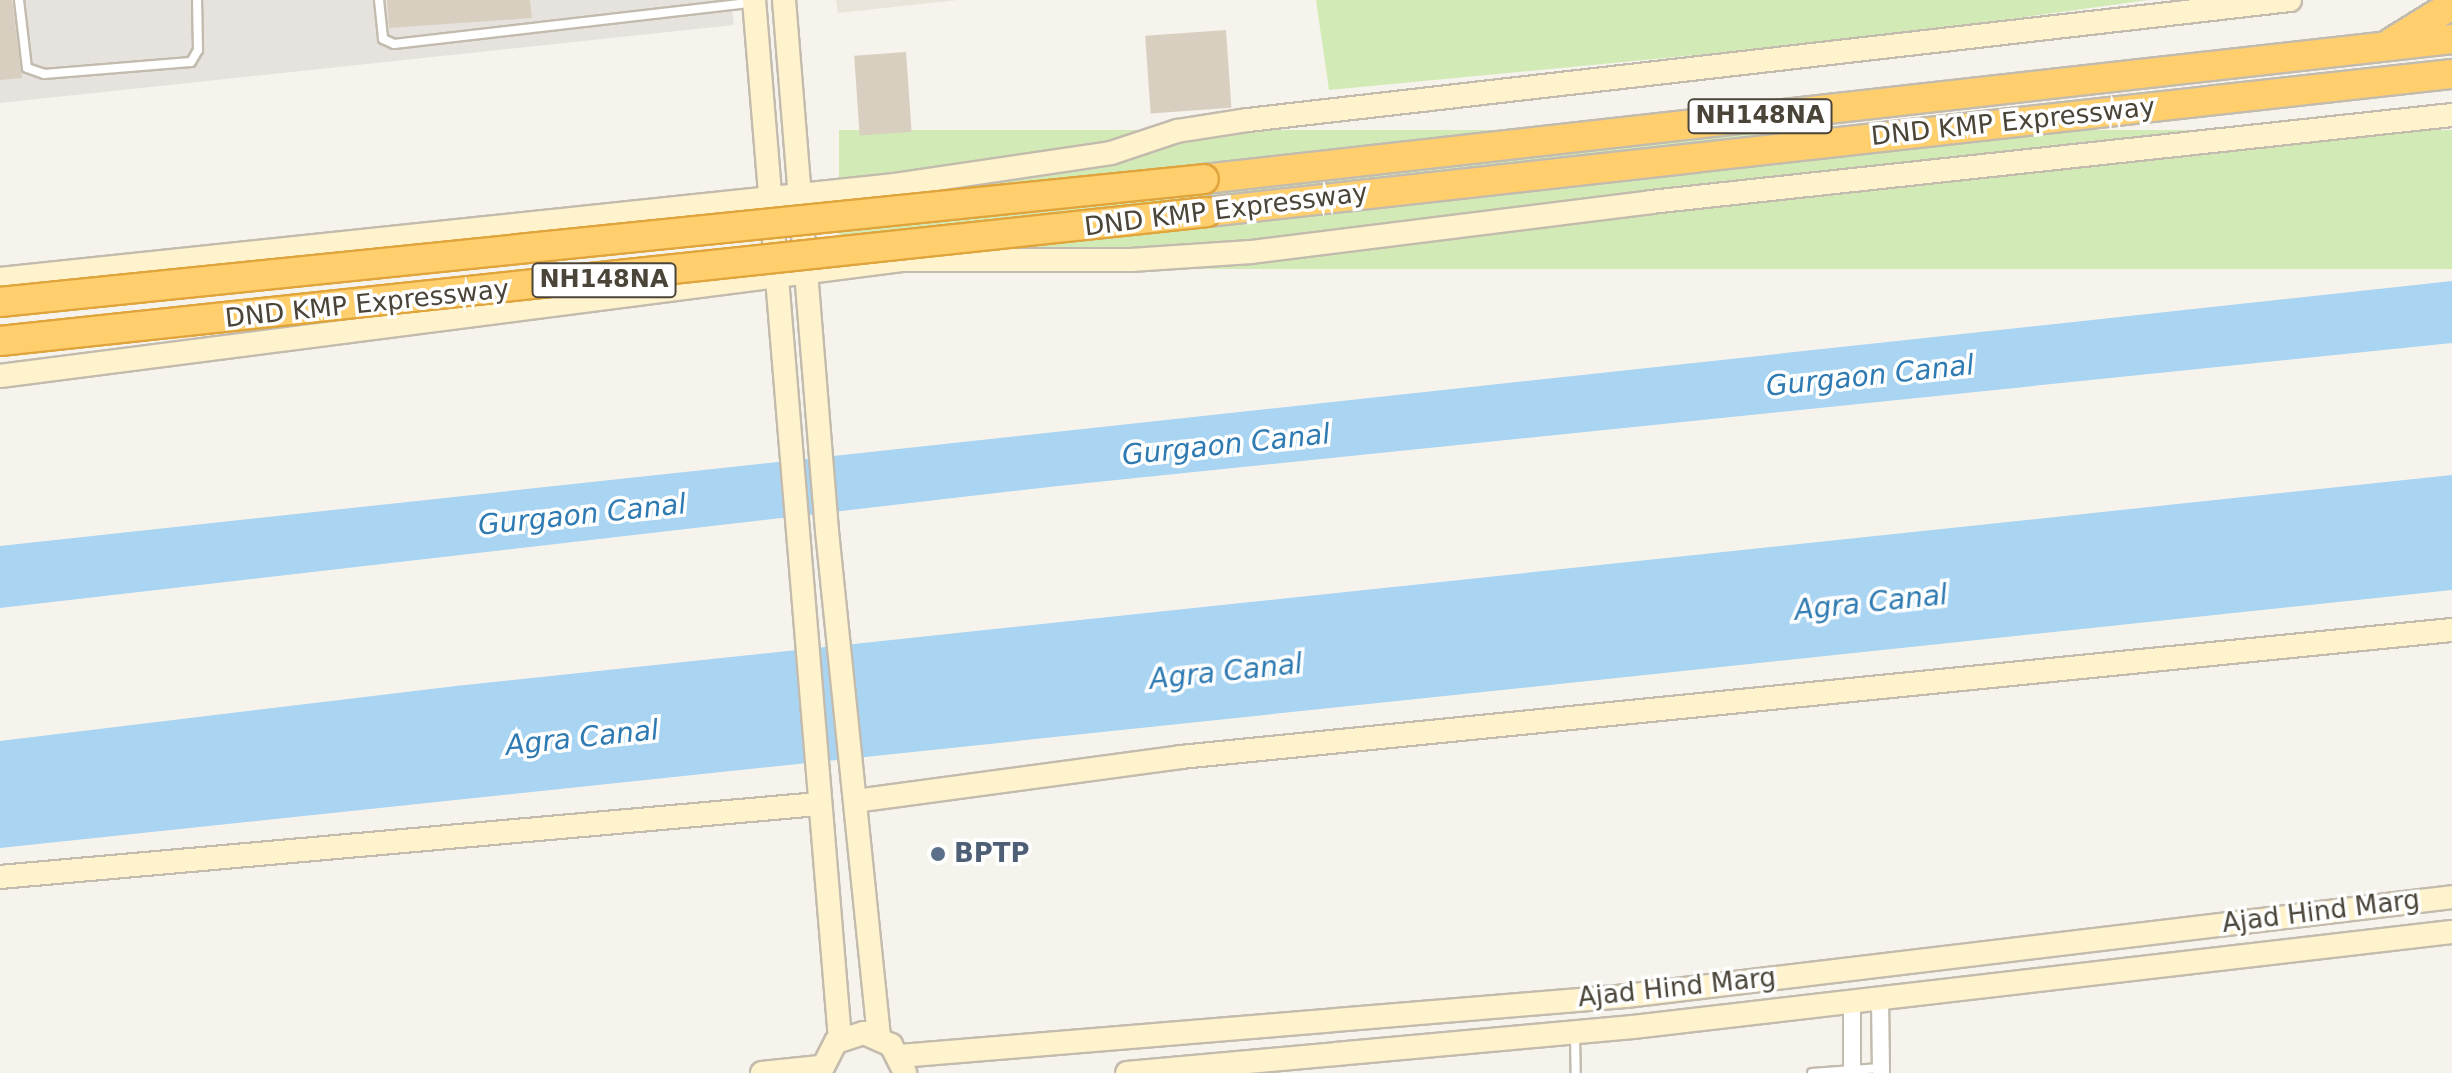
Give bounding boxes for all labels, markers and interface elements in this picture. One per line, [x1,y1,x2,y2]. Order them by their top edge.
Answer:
street label: DND KMP Expressway [1870,92,2156,152]
road number: NH148NA [1686,96,1834,136]
street label: DND KMP Expressway [1083,177,1369,243]
road number: NH148NA [530,260,678,300]
street label: DND KMP Expressway [224,274,510,334]
water label: Gurgaon Canal [1764,348,1976,404]
water label: Gurgaon Canal [1120,417,1332,473]
water label: Gurgaon Canal [476,487,688,543]
water label: Agra Canal [1793,578,1949,628]
water label: Agra Canal [1148,647,1304,697]
water label: Agra Canal [504,713,660,763]
place label: BPTP [954,838,1030,870]
marker: BPTP [929,845,947,863]
street label: Ajad Hind Marg [2220,884,2422,940]
street label: Ajad Hind Marg [1576,962,1778,1014]

